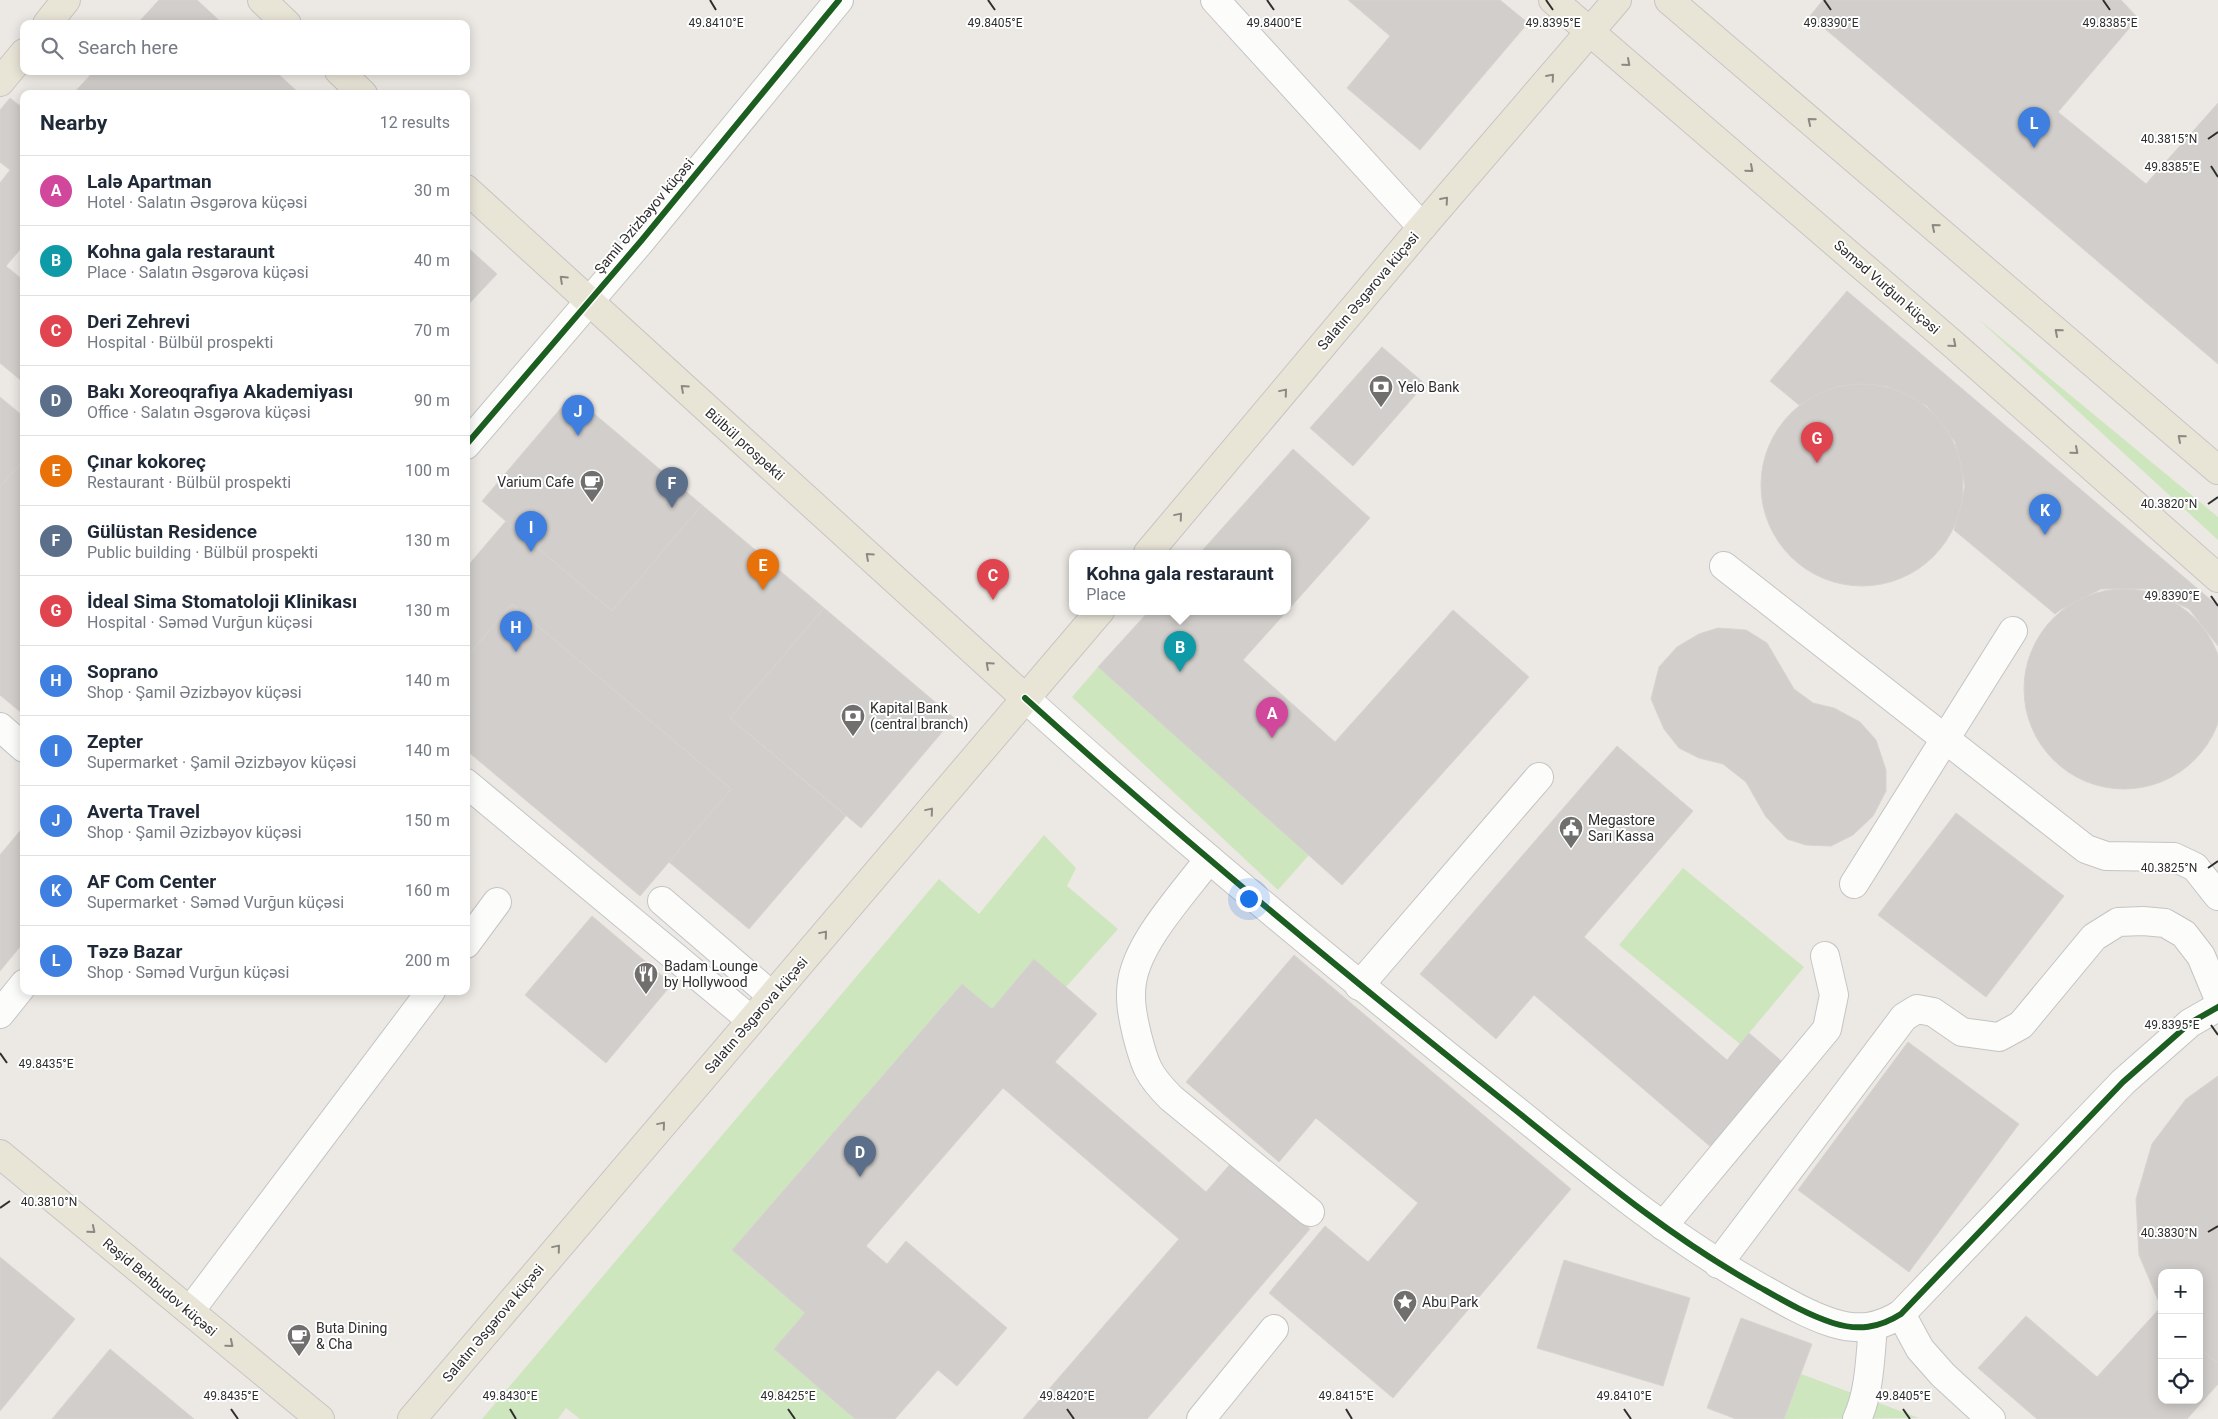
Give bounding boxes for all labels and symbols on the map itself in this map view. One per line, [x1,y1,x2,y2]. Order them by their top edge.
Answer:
text: 49.8410°E [689,16,744,30]
text: 49.8405°E [968,16,1023,30]
text: 49.8400°E [1247,16,1302,30]
text: 49.8395°E [1526,16,1581,30]
text: 49.8390°E [1804,16,1859,30]
text: 49.8385°E [2083,16,2138,30]
one-way arrow [1621,57,1630,66]
one-way arrow [1545,74,1554,83]
pin: L [2018,107,2050,148]
one-way arrow [1808,118,1817,127]
text: 40.3815°N [2141,132,2197,146]
street label: Şamil Əzizbəyov küçəsi [591,155,697,277]
text: 49.8385°E [2145,160,2200,174]
one-way arrow [1744,163,1753,172]
one-way arrow [1439,197,1448,206]
one-way arrow [1931,223,1940,232]
street label: Salatın Əsgərova küçəsi [1314,229,1422,353]
street label: Səməd Vurğun küçəsi [1831,237,1943,337]
one-way arrow [560,275,569,284]
one-way arrow [2055,330,2064,338]
one-way arrow [1947,338,1956,347]
bank icon: Yelo Bank [1368,374,1394,408]
place label: Yelo Bank [1398,379,1460,395]
one-way arrow [680,385,689,394]
one-way arrow [1278,388,1287,397]
pin: J [562,395,594,436]
street label: Bülbül prospekti [702,404,788,484]
pin: G [1801,422,1833,463]
one-way arrow [2178,436,2187,444]
one-way arrow [2069,445,2078,454]
pin: F [656,467,688,508]
cafe icon: Varium Cafe [579,469,605,503]
place label: Varium Cafe [497,474,574,490]
pin: K [2029,494,2061,535]
text: 40.3820°N [2141,497,2197,511]
pin: I [515,511,547,552]
one-way arrow [1174,513,1182,522]
pin: E [747,549,779,590]
one-way arrow [865,553,874,562]
pin: C [977,559,1009,600]
text: 49.8390°E [2145,589,2200,603]
pin: H [500,611,532,652]
pin: B [1164,631,1196,672]
one-way arrow [986,662,995,671]
pin: A [1256,697,1288,738]
place label: Kapital Bank (central branch) [870,700,968,733]
bank icon: Kapital Bank (central branch) [840,703,866,737]
one-way arrow [924,807,933,816]
place label: Megastore Sarı Kassa [1588,812,1655,844]
public building icon: Megastore Sarı Kassa [1558,815,1584,849]
text: 40.3825°N [2141,861,2197,875]
your location [1236,886,1262,912]
one-way arrow [819,931,828,940]
street label: Salatın Əsgərova küçəsi [701,954,811,1076]
place label: Badam Lounge by Hollywood [664,958,758,990]
restaurant icon: Badam Lounge by Hollywood [633,961,659,995]
text: 49.8395°E [2145,1018,2200,1032]
text: 49.8435°E [19,1057,74,1071]
one-way arrow [656,1121,665,1130]
pin: D [844,1136,876,1177]
text: 40.3810°N [21,1195,77,1209]
one-way arrow [86,1224,95,1233]
text: 40.3830°N [2141,1226,2197,1240]
street label: Rəşid Behbudov küçəsi [100,1235,220,1339]
one-way arrow [551,1245,560,1254]
street label: Salatın Əsgərova küçəsi [439,1261,547,1385]
place icon: Abu Park [1392,1289,1418,1323]
place label: Abu Park [1422,1294,1479,1310]
place label: Buta Dining & Cha [316,1320,387,1352]
cafe icon: Buta Dining & Cha [286,1323,312,1357]
one-way arrow [225,1339,234,1348]
text: 49.8435°E [204,1389,259,1403]
text: 49.8430°E [483,1389,538,1403]
text: 49.8425°E [761,1389,816,1403]
text: 49.8420°E [1040,1389,1095,1403]
text: 49.8415°E [1319,1389,1374,1403]
text: 49.8410°E [1597,1389,1652,1403]
text: 49.8405°E [1876,1389,1931,1403]

